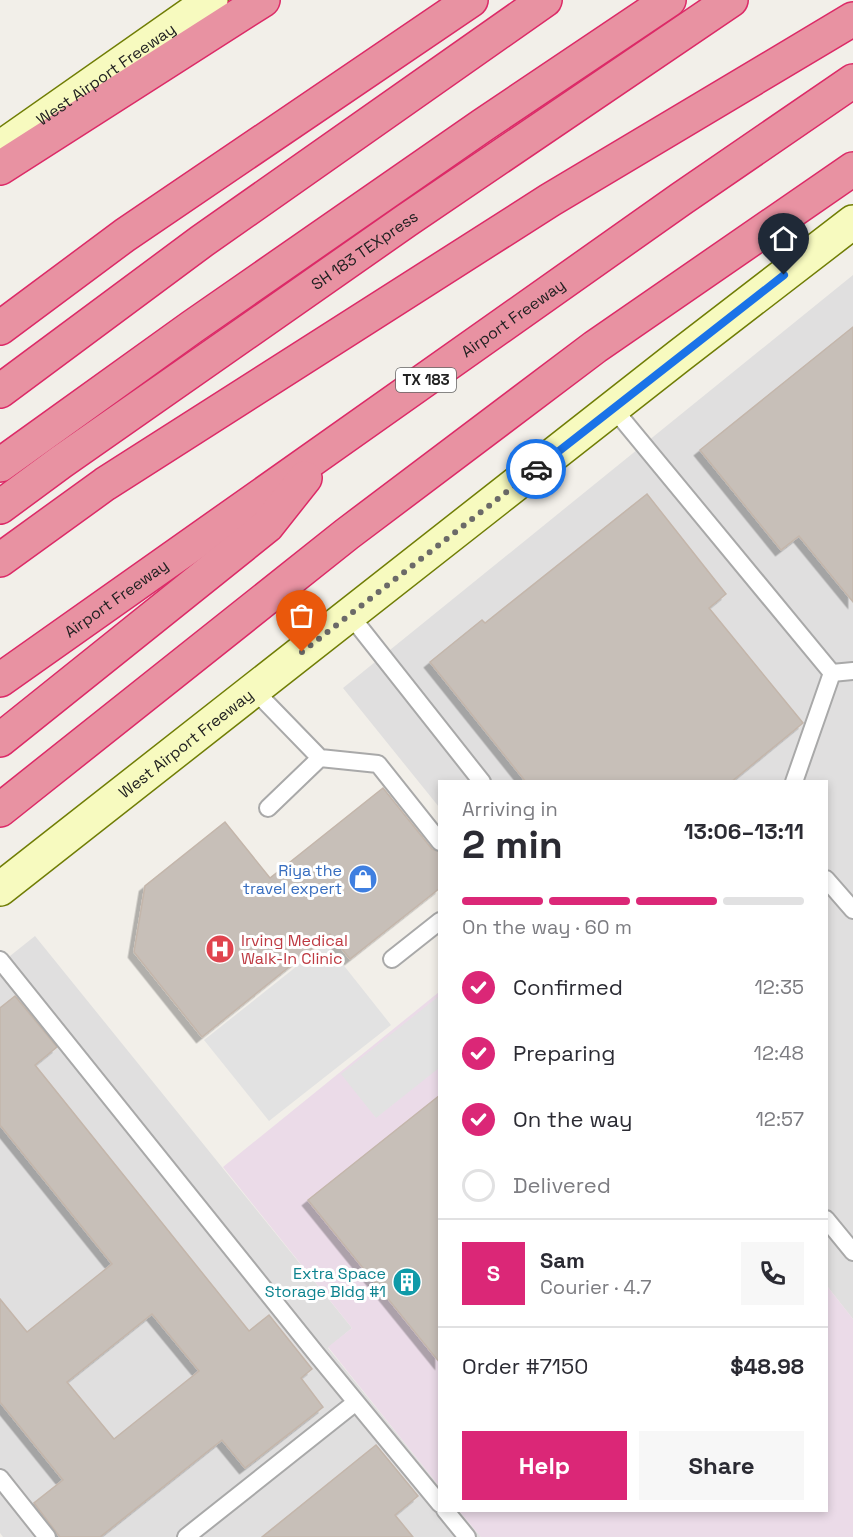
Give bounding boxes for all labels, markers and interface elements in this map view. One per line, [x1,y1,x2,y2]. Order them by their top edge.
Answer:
street label: West Airport Freeway [32,18,180,130]
street label: SH 183 TEXpress [307,206,422,295]
pin [758,213,809,275]
icon: home [767,222,800,255]
street label: Airport Freeway [457,274,569,362]
road number: TX 183 [396,368,456,392]
courier [506,439,566,499]
icon: car [520,453,553,486]
street label: Airport Freeway [60,555,172,642]
pin [276,590,327,652]
icon: bag [285,599,318,632]
street label: West Airport Freeway [114,684,257,803]
text: Arriving in [462,796,558,822]
text: 13:06–13:11 [684,817,804,845]
text: 2 min [462,820,563,869]
place label: Riya the travel expert [243,860,342,899]
shop icon: Riya the travel expert [347,863,379,895]
text: On the way · 60 m [462,914,632,940]
place label: Irving Medical Walk-In Clinic [241,930,348,969]
hospital icon: Irving Medical Walk-In Clinic [204,933,236,965]
icon: check [462,971,495,1004]
text: Confirmed [513,973,623,1001]
text: 12:35 [754,974,804,1000]
icon: check [462,1037,495,1070]
text: Preparing [513,1039,615,1067]
text: 12:48 [754,1040,804,1066]
icon: check [462,1103,495,1136]
text: On the way [513,1105,632,1133]
text: 12:57 [756,1106,804,1132]
text: Delivered [513,1171,611,1199]
button: phone [741,1242,804,1305]
text: Sam [540,1246,585,1274]
text: S [487,1259,500,1287]
place label: Extra Space Storage Bldg #1 [265,1263,386,1302]
building icon: Extra Space Storage Bldg #1 [391,1266,423,1298]
text: Courier · 4.7 [540,1274,651,1300]
text: Order #7150 [462,1352,588,1380]
text: $48.98 [730,1352,804,1380]
button: Help [462,1431,627,1500]
button: Share [639,1431,804,1500]

